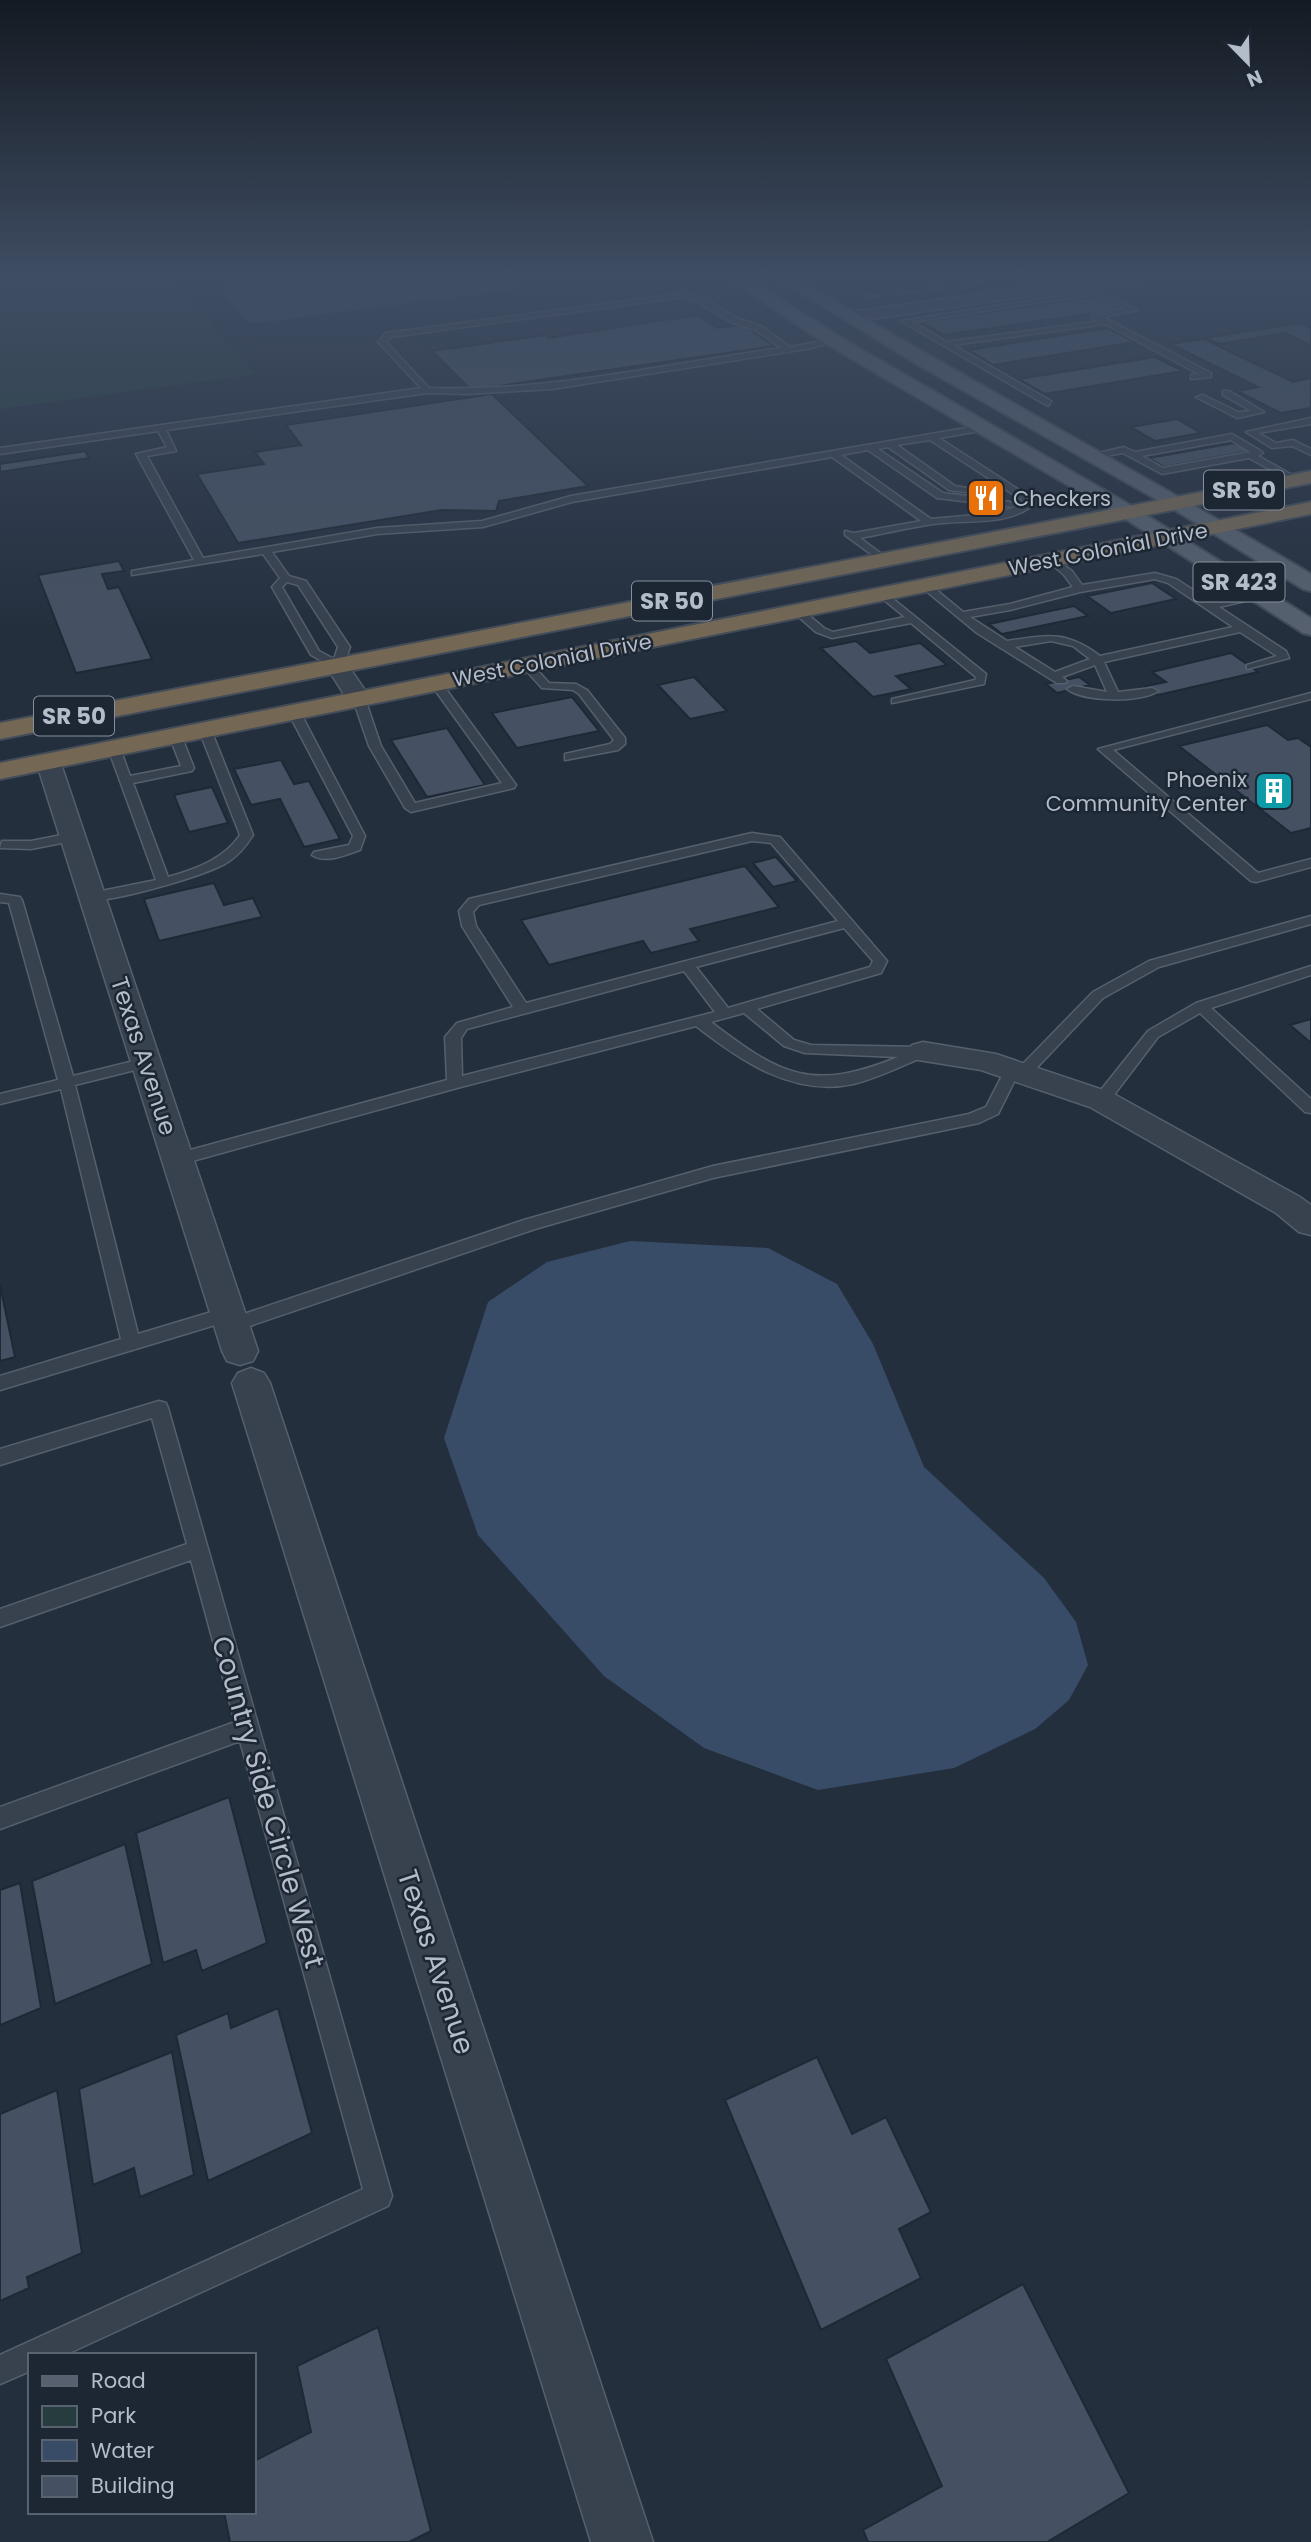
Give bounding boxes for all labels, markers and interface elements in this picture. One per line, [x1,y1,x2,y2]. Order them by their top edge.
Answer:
north arrow [1213,28,1283,98]
text: N [1243,63,1266,93]
road number: SR 50 [1204,470,1284,510]
restaurant icon: Checkers [965,477,1007,519]
place label: Checkers [1013,484,1111,513]
street label: West Colonial Drive [1006,515,1210,583]
road number: SR 423 [1194,562,1284,602]
road number: SR 50 [632,582,712,621]
street label: West Colonial Drive [450,626,654,694]
road number: SR 50 [34,696,114,736]
place label: Phoenix Community Center [1046,765,1247,818]
building icon: Phoenix Community Center [1253,770,1295,812]
street label: Texas Avenue [103,973,185,1139]
street label: Country Side Circle West [202,1632,334,1972]
street label: Texas Avenue [388,1865,484,2059]
legend [28,2353,256,2514]
text: Road [91,2366,146,2395]
text: Park [91,2401,136,2430]
text: Water [91,2436,154,2465]
text: Building [91,2471,175,2500]

